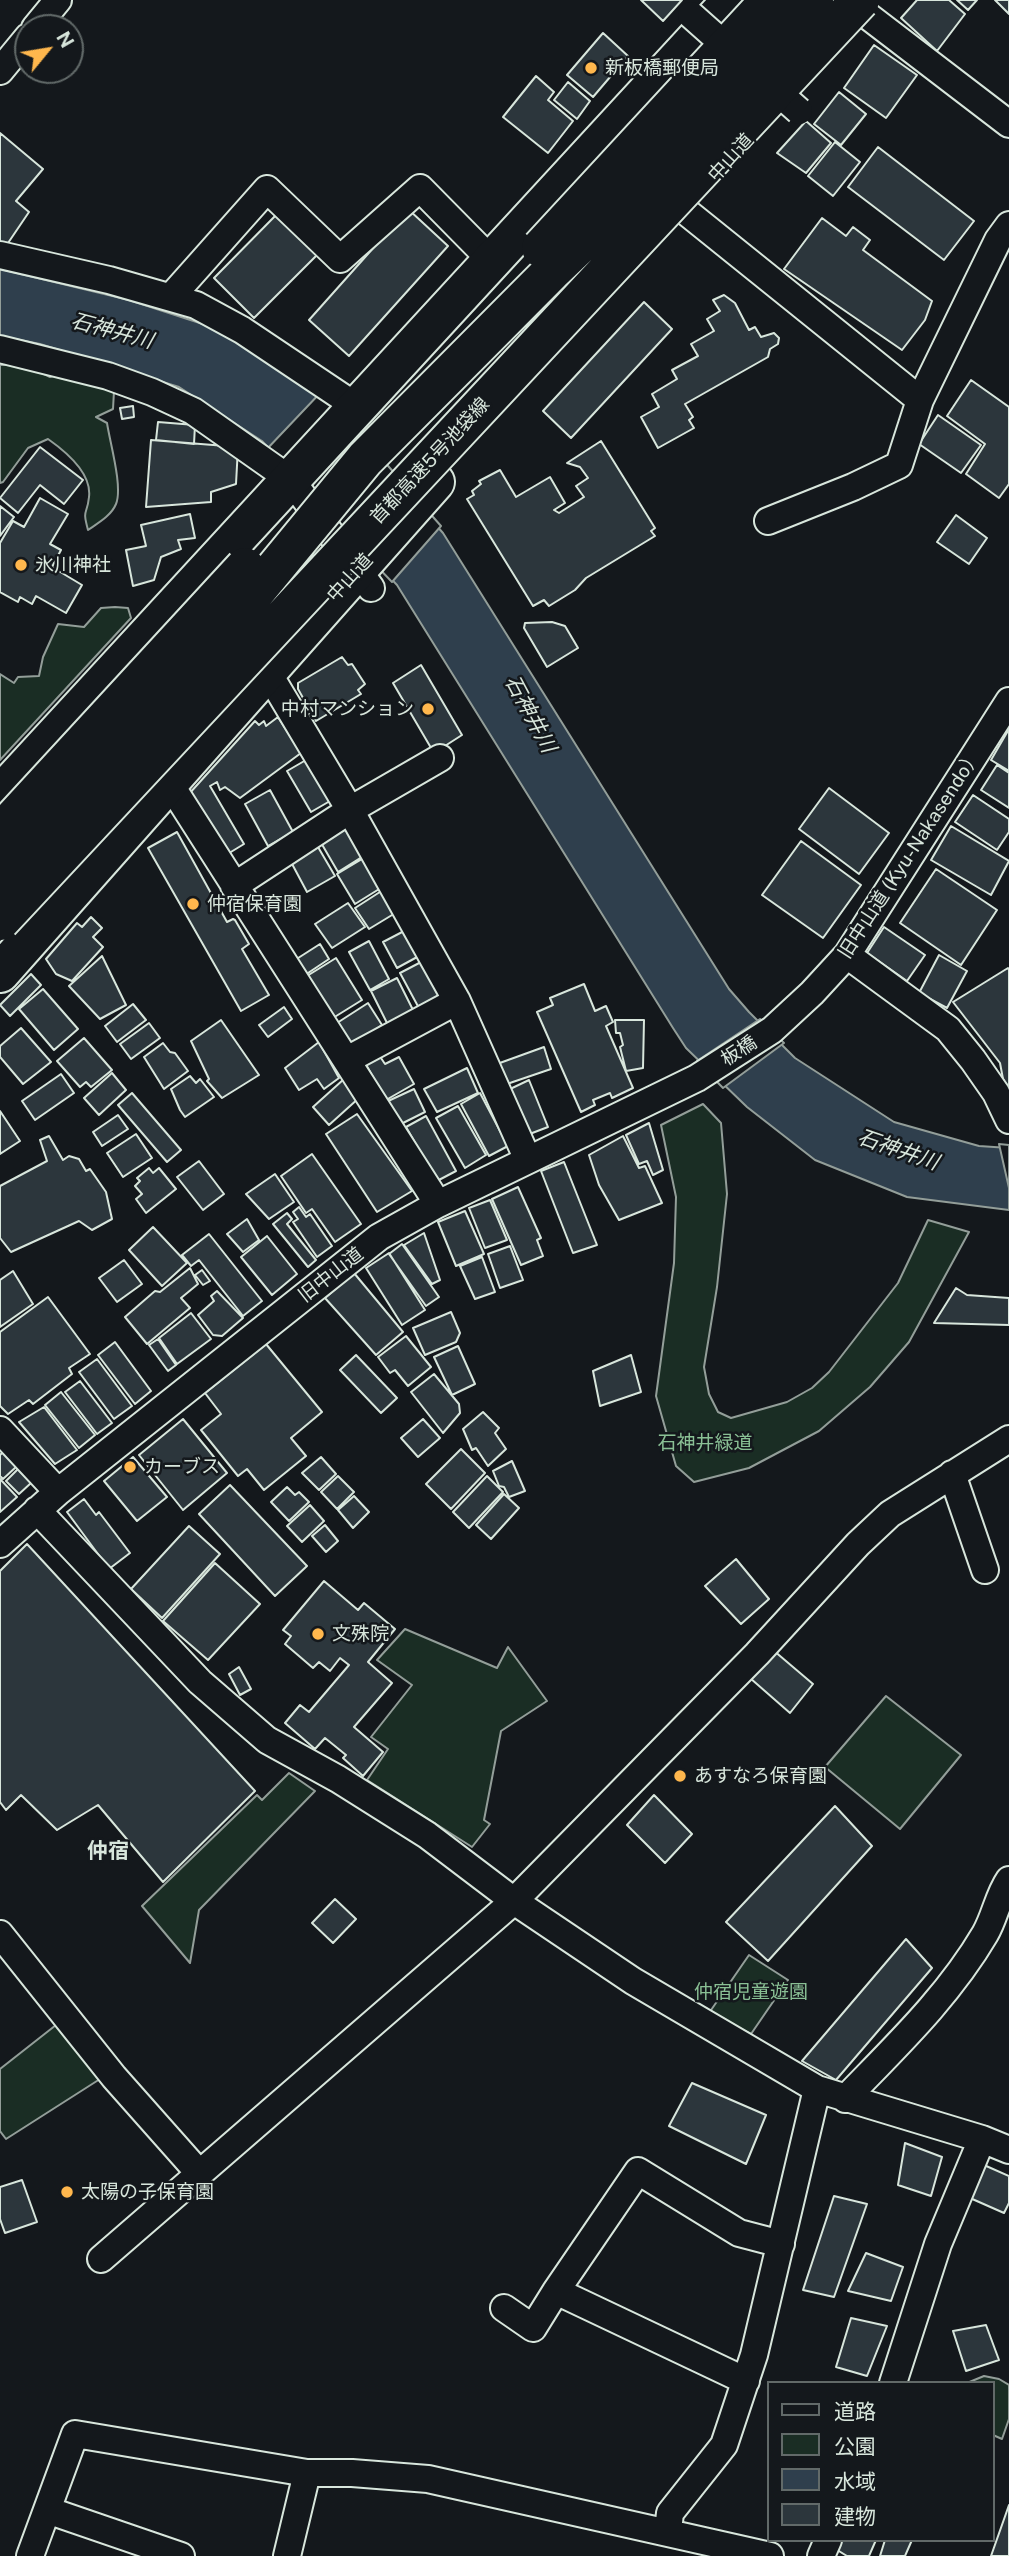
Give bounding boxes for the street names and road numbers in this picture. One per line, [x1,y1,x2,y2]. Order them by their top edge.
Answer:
street label: 中山道 [703,129,759,187]
street label: 首都高速5号池袋線 [366,393,494,529]
street label: 中山道 [322,549,378,607]
street label: 旧中山道 (Kyu-Nakasendo） [834,745,986,963]
street label: 板橋 [717,1031,761,1071]
street label: 旧中山道 [294,1243,368,1307]

